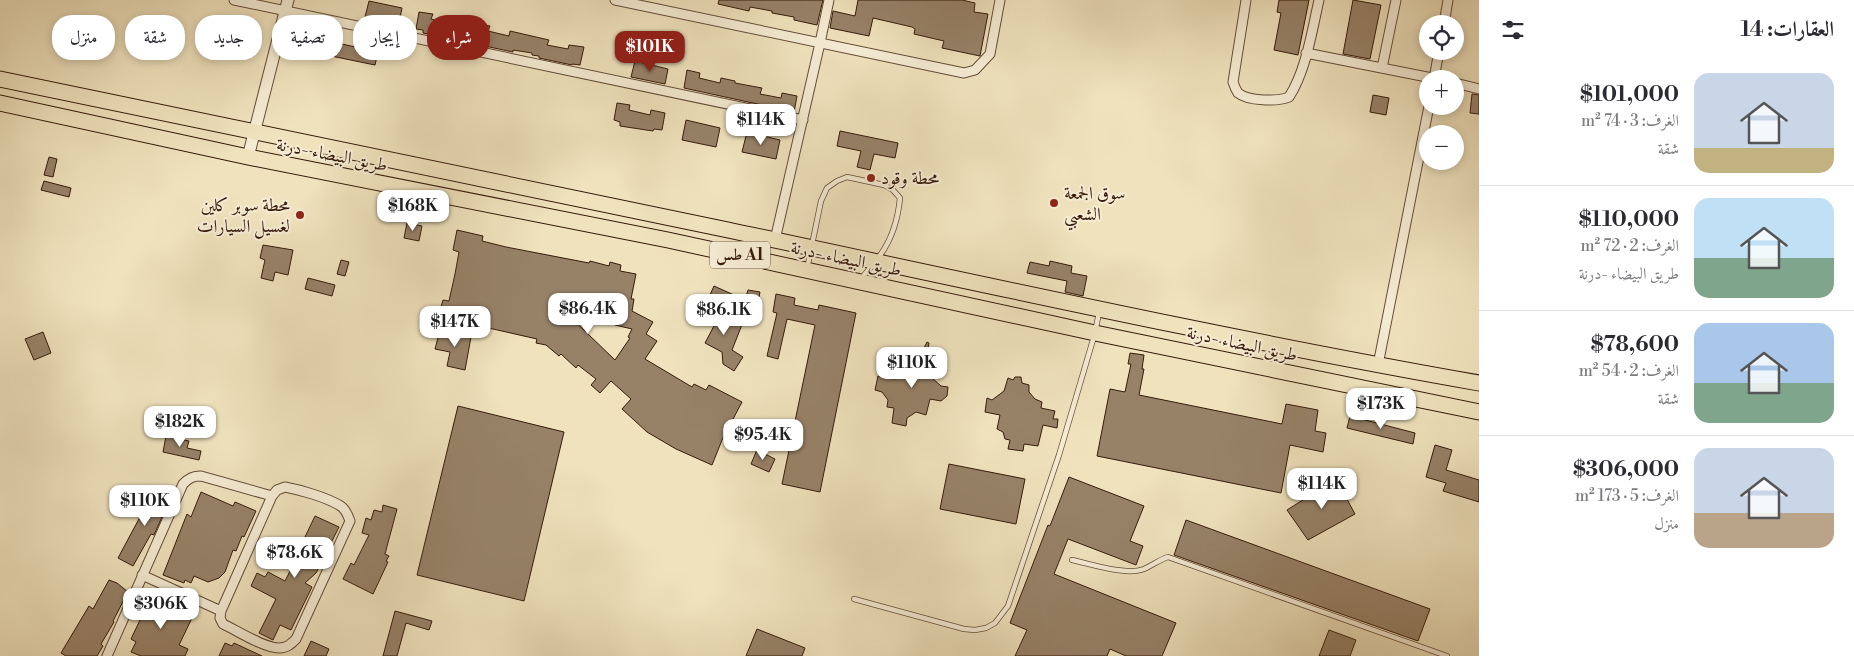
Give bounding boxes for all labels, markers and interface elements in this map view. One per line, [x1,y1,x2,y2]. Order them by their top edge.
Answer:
chip: منزل [52,15,115,60]
chip: شقة [125,15,185,60]
chip: جديد [195,15,262,60]
chip: تصفية [272,15,343,60]
chip: إيجار [353,15,417,60]
chip: شراء [427,15,490,60]
map controls [1419,15,1464,170]
button: locate [1419,15,1464,60]
icon: filters [1499,16,1527,44]
text: العقارات: 14 [1741,17,1834,43]
pin: $101K [615,30,685,73]
text: $101K [626,37,674,57]
button: + [1419,70,1464,115]
text: $101,000 [1580,82,1679,108]
icon: home [1734,93,1794,153]
pin: $114K [726,104,796,146]
text: $114K [737,110,785,130]
text: الغرف: 3 · 74 m² [1581,111,1679,131]
button: − [1419,125,1464,170]
street label: طريق البيضاء -درنة [274,133,390,177]
text: شقة [1658,139,1679,159]
place label: محطة وقود [881,167,939,190]
marker: محطة وقود [865,172,877,184]
place label: سوق الجمعة الشعبي [1064,182,1126,231]
pin: $168K [378,190,448,232]
place label: محطة سوبر كلين لغسيل السيارات [197,194,290,239]
text: $168K [388,196,438,216]
marker: سوق الجمعة الشعبي [1048,197,1060,209]
text: $110,000 [1579,207,1679,233]
marker: محطة سوبر كلين لغسيل السيارات [294,209,306,221]
icon: home [1734,218,1794,278]
street label: طريق البيضاء -درنة [788,236,904,282]
text: الغرف: 2 · 72 m² [1580,236,1679,256]
road number: طس A1 [710,242,770,268]
text: طريق البيضاء -درنة [1579,264,1679,284]
pin: $86.4K [547,292,629,335]
pin: $86.1K [683,294,765,336]
text: $86.4K [559,299,617,319]
text: $86.1K [697,300,751,320]
pin: $147K [420,306,490,348]
text: $147K [431,312,479,332]
street label: طريق البيضاء -درنة [1184,321,1300,367]
text: $78,600 [1591,332,1679,358]
icon: home [1734,343,1794,403]
pin: $110K [877,346,947,389]
text: $110K [887,353,937,373]
text: الغرف: 2 · 54 m² [1579,361,1679,381]
pin: $173K [1346,388,1416,430]
text: شقة [1658,389,1679,409]
text: $173K [1357,394,1405,414]
pin: $182K [145,406,215,448]
text: $182K [155,412,205,432]
pin: $95.4K [722,418,804,461]
text: $95.4K [734,425,792,445]
text: $306,000 [1573,457,1679,483]
pin: $114K [1287,468,1357,510]
icon: home [1734,468,1794,528]
text: $114K [1298,474,1346,494]
pin: $110K [110,484,180,527]
text: الغرف: 5 · 173 m² [1575,486,1679,506]
text: $110K [120,491,170,511]
text: منزل [1654,514,1679,534]
pin: $78.6K [254,536,336,579]
text: $78.6K [267,543,323,563]
pin: $306K [126,588,196,630]
text: $306K [134,594,188,614]

